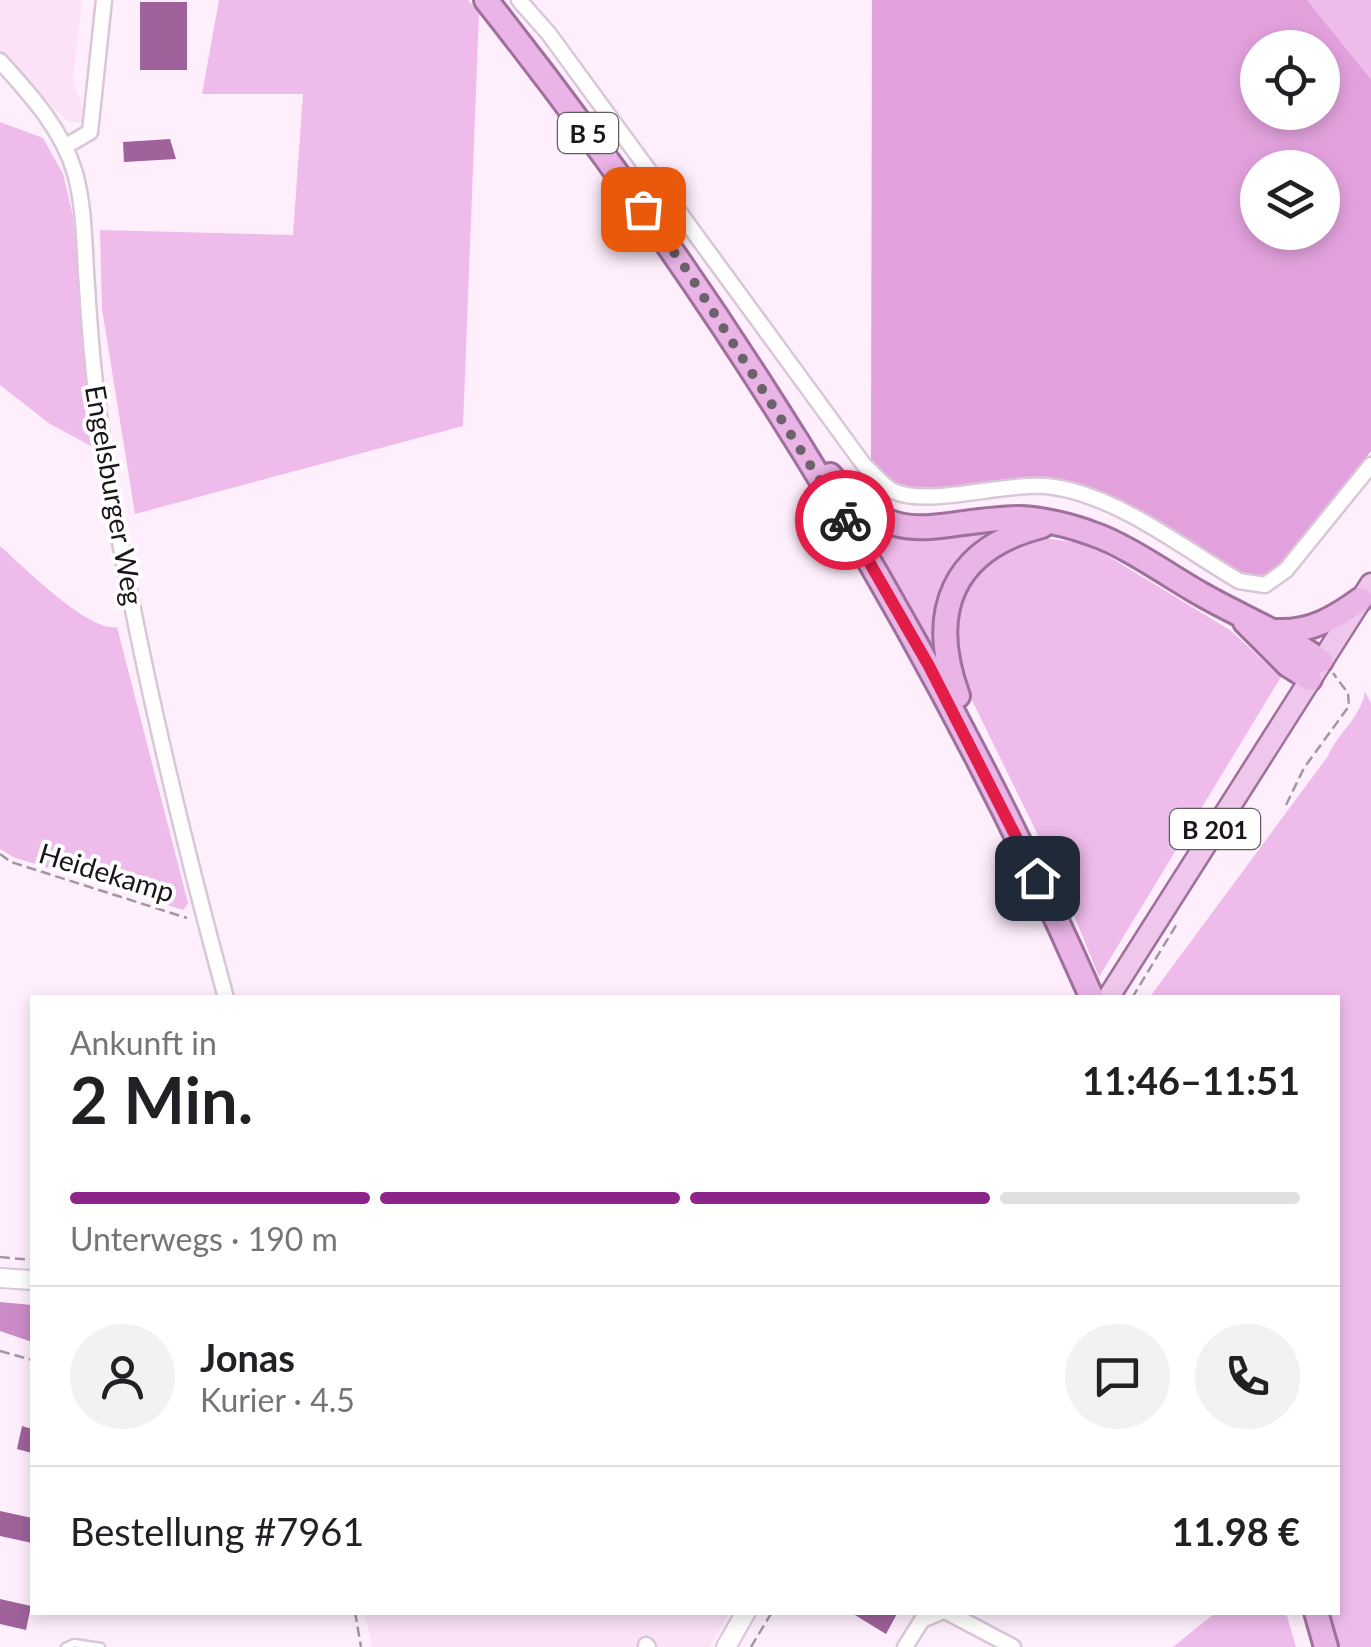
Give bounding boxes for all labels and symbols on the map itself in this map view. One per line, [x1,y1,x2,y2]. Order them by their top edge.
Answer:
road number: B 5 [558,113,618,153]
pin [601,167,686,252]
street label: Engelsburger Weg [79,382,151,608]
courier [795,470,895,570]
road number: B 201 [1170,809,1260,849]
street label: Heidekamp [35,835,179,909]
pin [995,836,1080,921]

